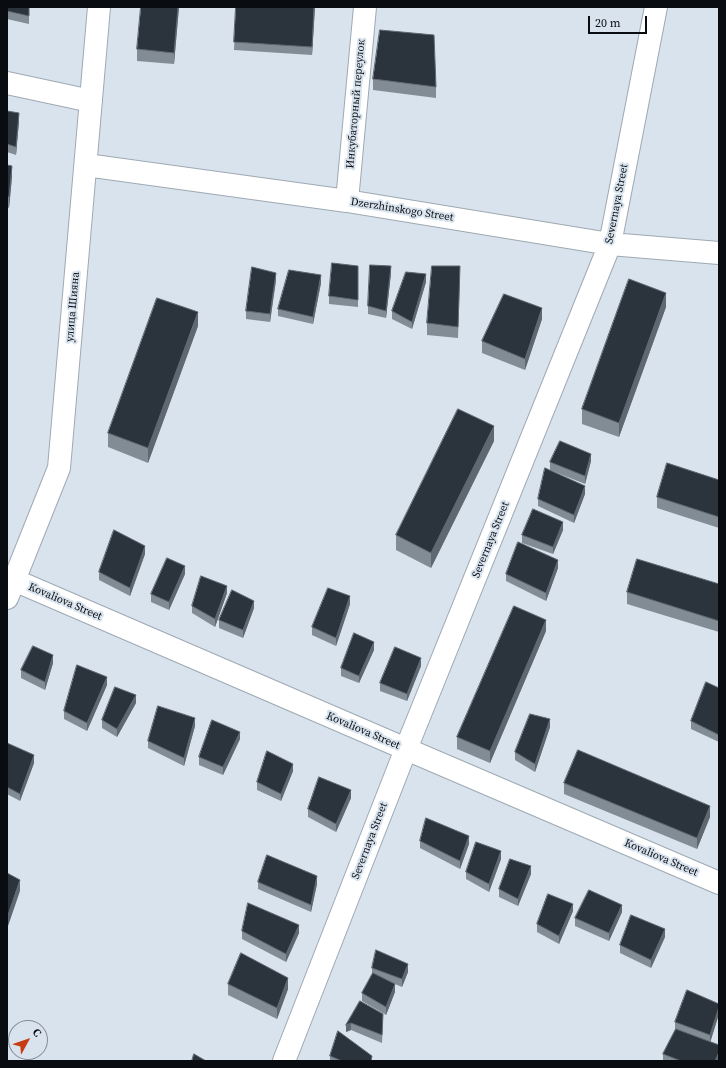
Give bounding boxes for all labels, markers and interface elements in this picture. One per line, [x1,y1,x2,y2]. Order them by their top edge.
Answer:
scale bar [590,8,649,34]
text: 20 m [595,15,621,31]
street label: Инкубаторный переулок [344,39,368,169]
street label: Severnaya Street [603,163,631,245]
street label: Dzerzhinskogo Street [350,195,454,225]
street label: улица Шияна [63,271,83,343]
street label: Severnaya Street [470,500,512,580]
street label: Kovaliova Street [26,581,104,623]
street label: Kovaliova Street [324,710,402,752]
street label: Severnaya Street [349,801,391,881]
street label: Kovaliova Street [622,837,700,879]
north arrow [8,1020,48,1060]
text: С [29,1025,45,1040]

